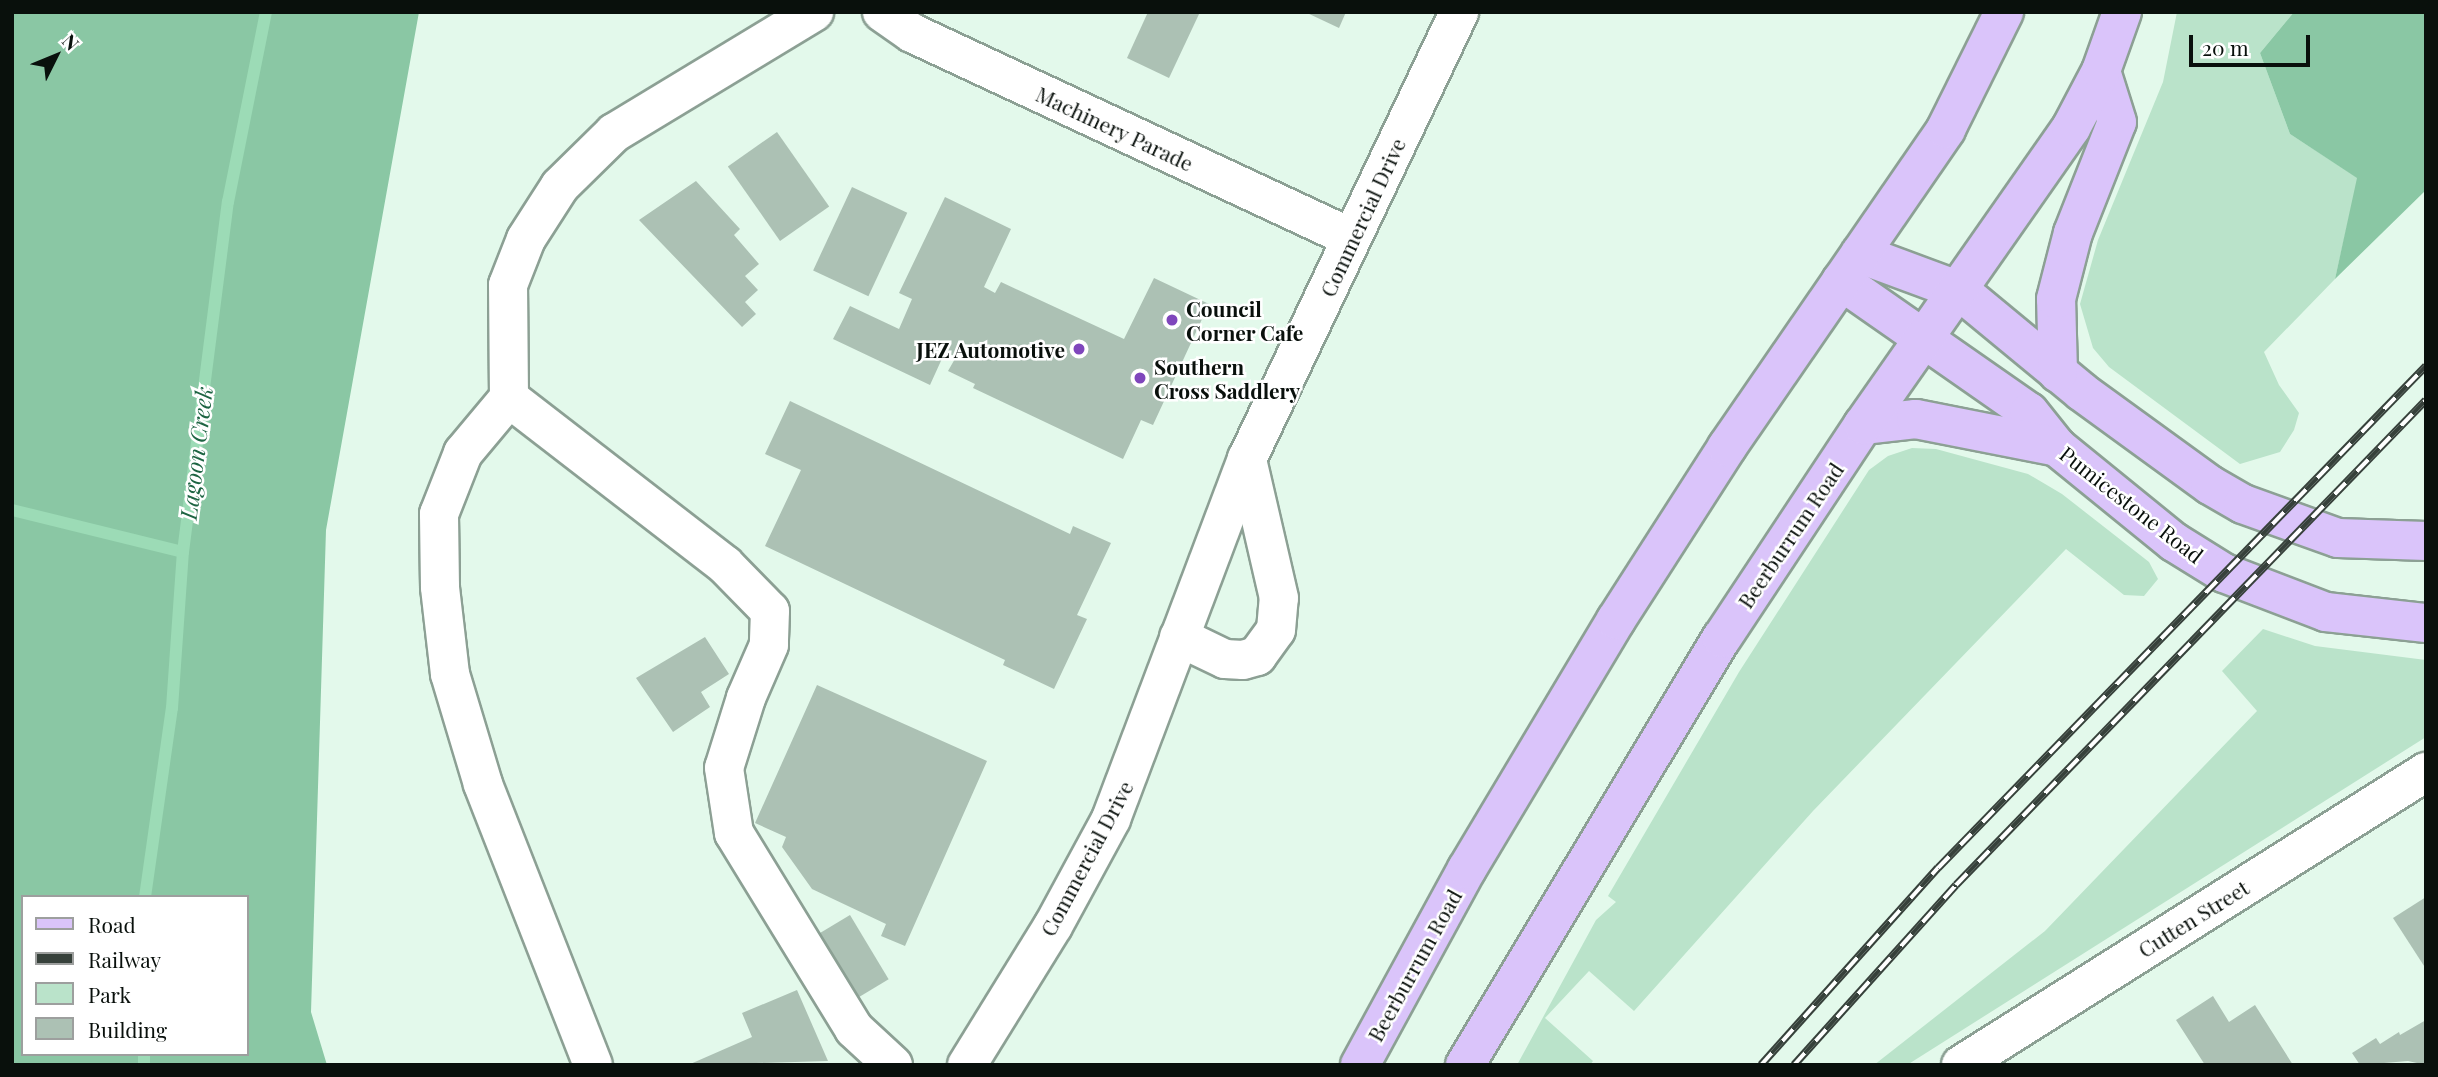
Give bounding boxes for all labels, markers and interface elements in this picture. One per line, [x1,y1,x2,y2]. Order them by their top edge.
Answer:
north arrow [21,21,91,91]
scale bar [2193,21,2314,65]
text: N [57,28,86,56]
text: 20 m [2202,33,2249,61]
street label: Machinery Parade [1032,80,1198,176]
street label: Commercial Drive [1314,134,1410,300]
place label: Council Corner Cafe [1186,295,1304,345]
marker: Council Corner Cafe [1164,312,1180,328]
place label: JEZ Automotive [915,336,1065,362]
marker: JEZ Automotive [1071,341,1087,357]
place label: Southern Cross Saddlery [1154,353,1300,403]
marker: Southern Cross Saddlery [1132,370,1148,386]
water label: Lagoon Creek [174,385,218,521]
street label: Pumicestone Road [2055,440,2209,568]
street label: Beerburrum Road [1732,458,1848,612]
street label: Commercial Drive [1034,776,1138,940]
street label: Cutten Street [2133,874,2253,962]
street label: Beerburrum Road [1362,885,1466,1045]
legend [21,895,248,1056]
text: Road [88,910,136,938]
text: Railway [88,945,161,973]
text: Park [88,980,131,1008]
text: Building [88,1015,167,1043]

